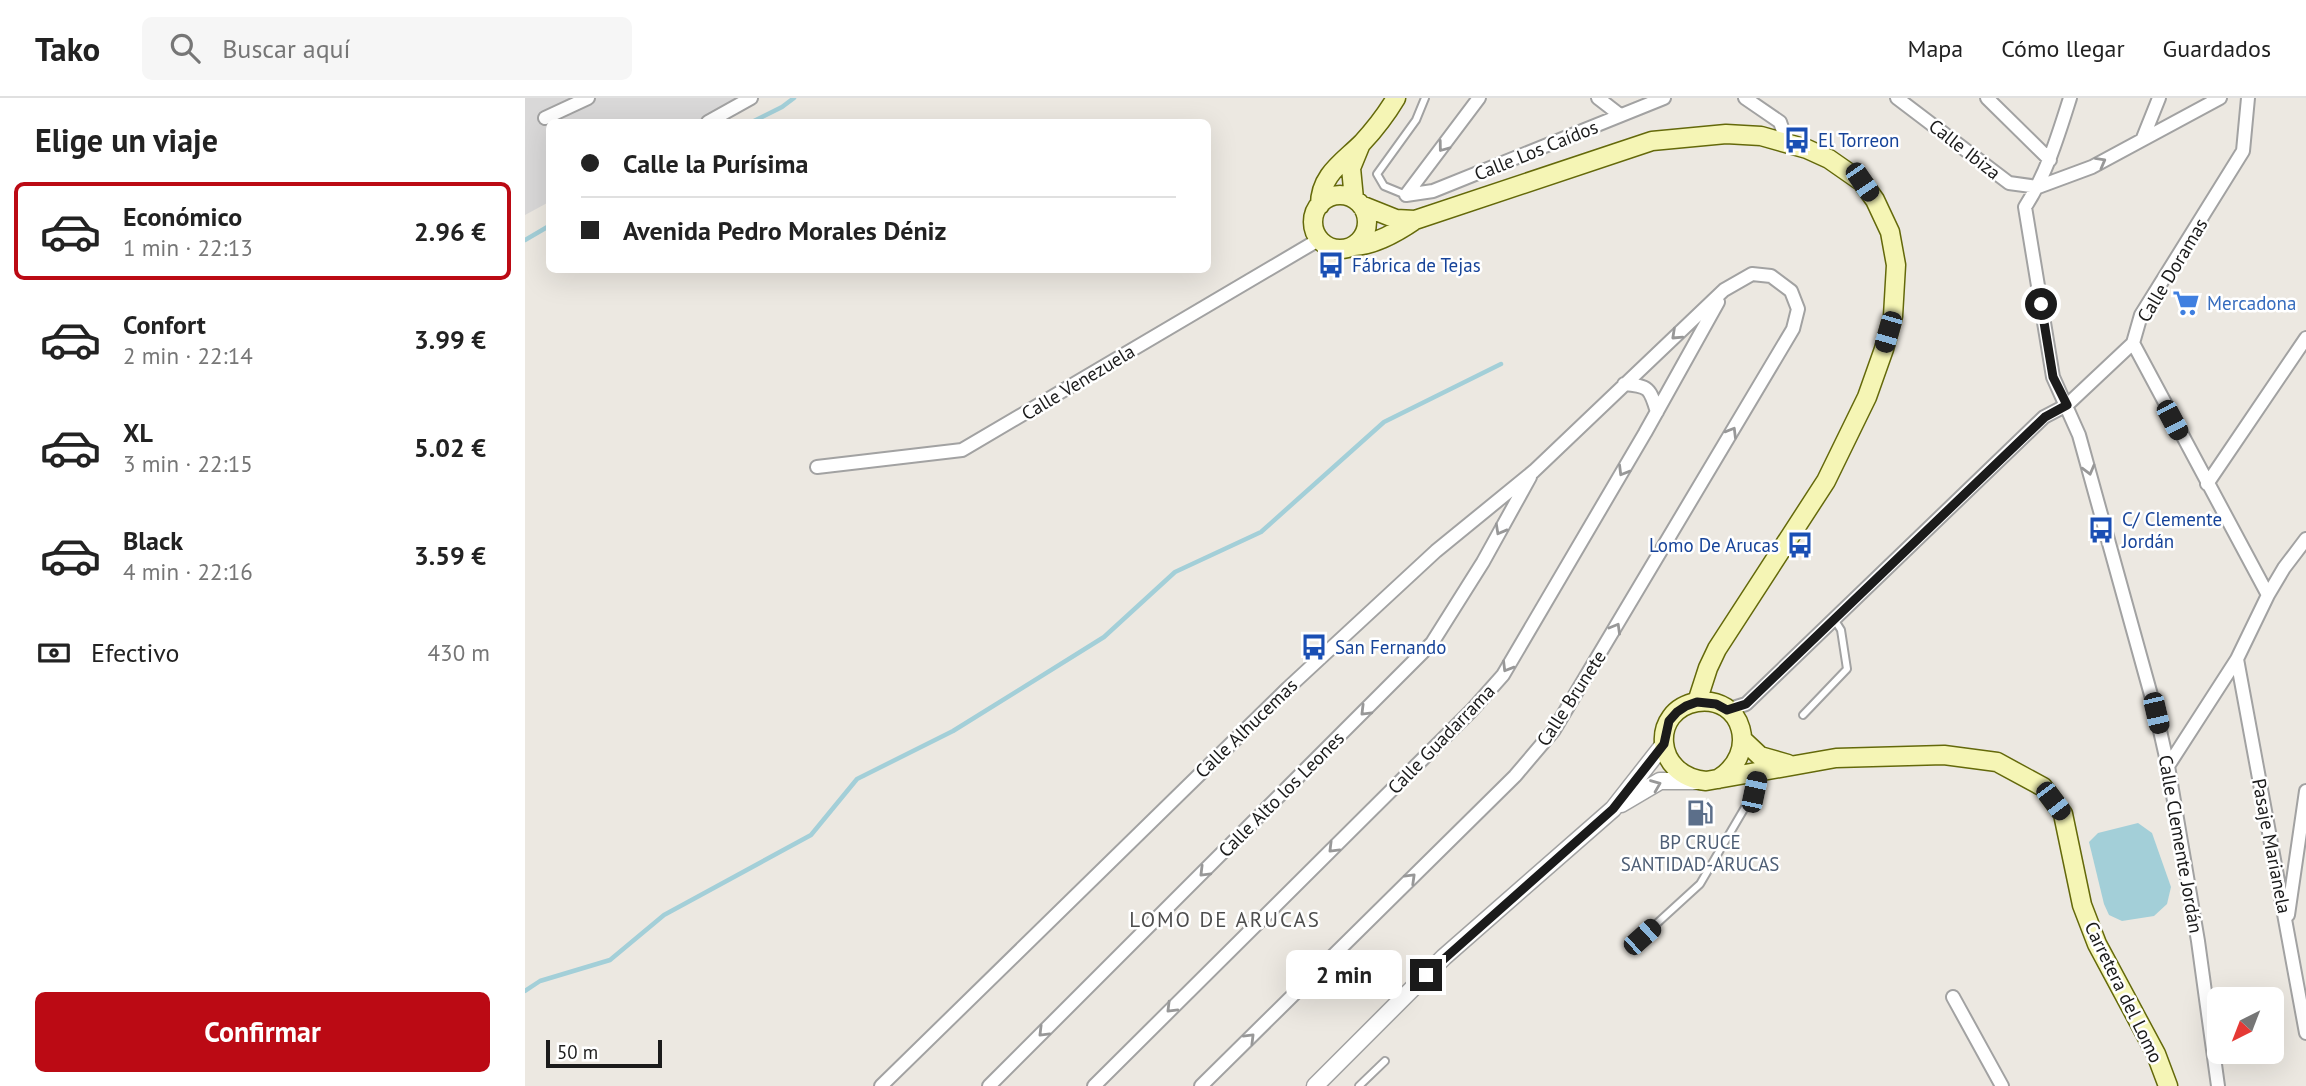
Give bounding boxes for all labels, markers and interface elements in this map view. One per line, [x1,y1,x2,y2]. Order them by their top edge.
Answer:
search box [142,17,632,80]
text: Tako [35,27,100,70]
icon: search [166,29,204,67]
text: Buscar aquí [222,32,351,65]
text: Mapa [1907,33,1963,64]
text: Cómo llegar [2001,33,2125,64]
text: Guardados [2163,33,2271,64]
street label: Calle Los Caídos [1471,114,1601,186]
street label: Calle Ibiza [1924,114,2006,184]
text: Elige un viaje [35,119,218,161]
bus stop icon: El Torreon [1782,125,1812,155]
place label: El Torreon [1818,128,1899,152]
one-way arrow [1438,139,1451,151]
text: Calle la Purísima [623,147,808,180]
one-way arrow [2094,157,2107,170]
car [1842,159,1883,205]
icon: car [39,200,102,263]
text: Económico [123,200,242,233]
text: Avenida Pedro Morales Déniz [623,214,947,247]
street label: Calle Doramas [2132,214,2212,326]
text: 2.96 € [414,215,486,248]
text: 1 min · 22:13 [123,233,253,262]
bus stop icon: Fábrica de Tejas [1316,250,1346,280]
place label: Fábrica de Tejas [1352,253,1481,277]
route start [2025,288,2057,320]
supermarket icon: Mercadona [2171,288,2201,318]
place label: Mercadona [2207,291,2296,315]
icon: car [39,308,102,371]
text: Confort [123,308,206,341]
car [1873,309,1904,355]
text: 3.99 € [414,323,486,356]
one-way arrow [1671,327,1684,340]
street label: Calle Venezuela [1017,339,1139,425]
text: 2 min · 22:14 [123,341,253,370]
car [2153,397,2192,443]
icon: car [39,416,102,479]
text: XL [123,416,153,449]
one-way arrow [1724,426,1737,439]
text: 5.02 € [414,431,486,464]
text: 3 min · 22:15 [123,449,253,478]
one-way arrow [1618,463,1631,476]
one-way arrow [2080,464,2095,476]
place label: C/ Clemente Jordán [2121,507,2222,553]
bus stop icon: C/ Clemente Jordán [2086,515,2116,545]
one-way arrow [1495,523,1508,536]
icon: car [39,524,102,587]
text: Black [123,524,183,557]
bus stop icon: Lomo De Arucas [1785,530,1815,560]
place label: Lomo De Arucas [1649,533,1779,557]
text: 3.59 € [414,539,486,572]
text: 4 min · 22:16 [123,557,253,586]
one-way arrow [1608,622,1621,635]
bus stop icon: San Fernando [1299,632,1329,662]
icon: cash [35,634,73,672]
place label: San Fernando [1335,635,1447,659]
text: Efectivo [91,636,180,669]
text: 430 m [428,638,490,667]
street label: Calle Brunete [1531,646,1611,750]
one-way arrow [1503,659,1516,672]
street label: Calle Alhucemas [1190,673,1302,783]
street label: Calle Guadarrama [1382,679,1500,799]
car [2142,690,2171,736]
one-way arrow [1360,703,1373,716]
street label: Calle Alto los Leones [1213,726,1349,862]
street label: Calle Clemente Jordán [2154,753,2208,935]
car [1740,769,1769,815]
street label: Pasaje Marianela [2247,776,2297,916]
car [2032,778,2075,824]
one-way arrow [1650,780,1662,794]
fuel station icon: BP CRUCE SANTIDAD-ARUCAS [1685,798,1715,828]
place label: BP CRUCE SANTIDAD-ARUCAS [1621,830,1779,876]
one-way arrow [1328,839,1341,852]
one-way arrow [1199,863,1212,876]
one-way arrow [1403,873,1416,886]
district label: LOMO DE ARUCAS [1129,906,1321,933]
car [1620,915,1665,959]
street label: Carretera del Lomo [2079,917,2169,1067]
callout: 2 min [1286,950,1401,1000]
route end [1410,959,1442,991]
text: 2 min [1316,960,1372,989]
north arrow [2207,987,2284,1064]
map controls [2207,987,2284,1064]
button: Confirmar [35,992,490,1072]
one-way arrow [1167,1000,1180,1013]
one-way arrow [1038,1024,1051,1037]
one-way arrow [1241,1033,1254,1046]
scale bar [546,1037,661,1069]
text: 50 m [557,1040,598,1064]

